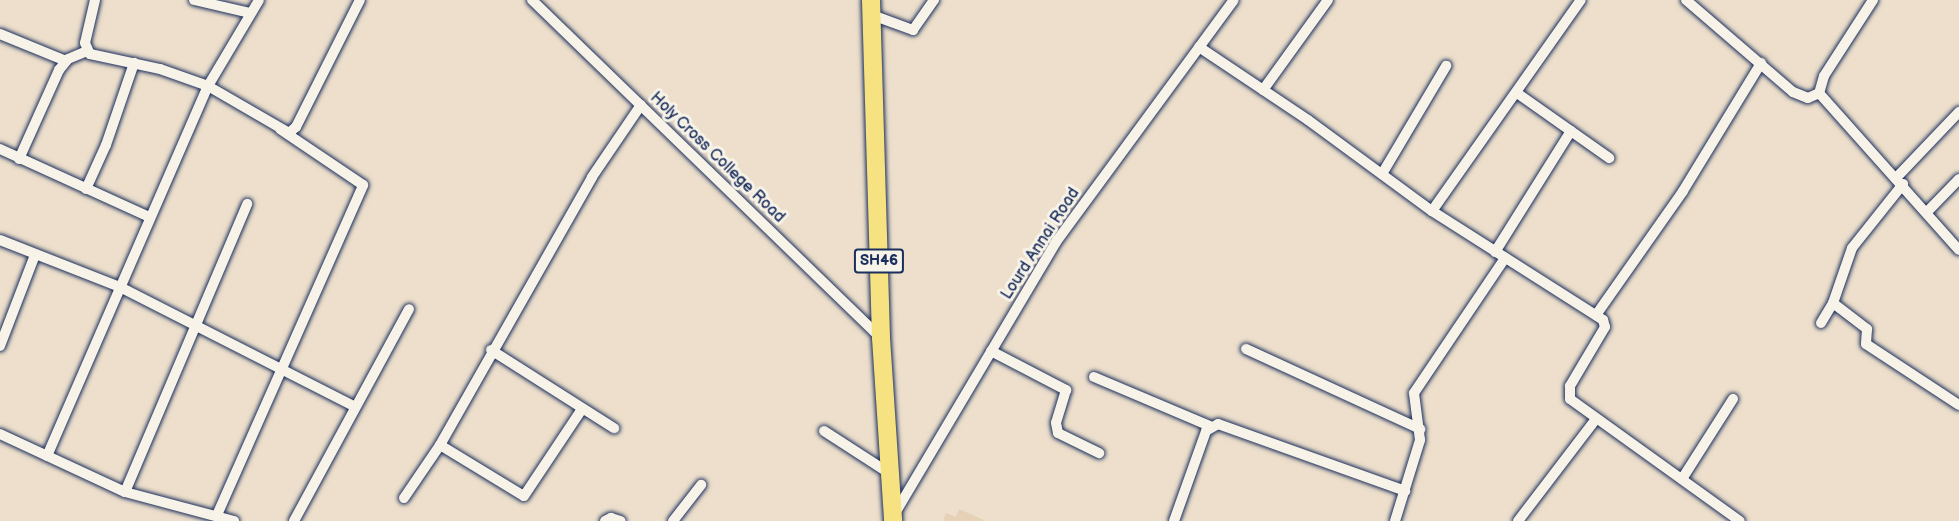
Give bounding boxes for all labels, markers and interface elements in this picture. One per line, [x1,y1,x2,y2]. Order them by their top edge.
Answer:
street label: Holy Cross College Road [645,88,789,228]
street label: Lourd Annai Road [998,185,1084,303]
road number: SH46 [854,249,904,273]

